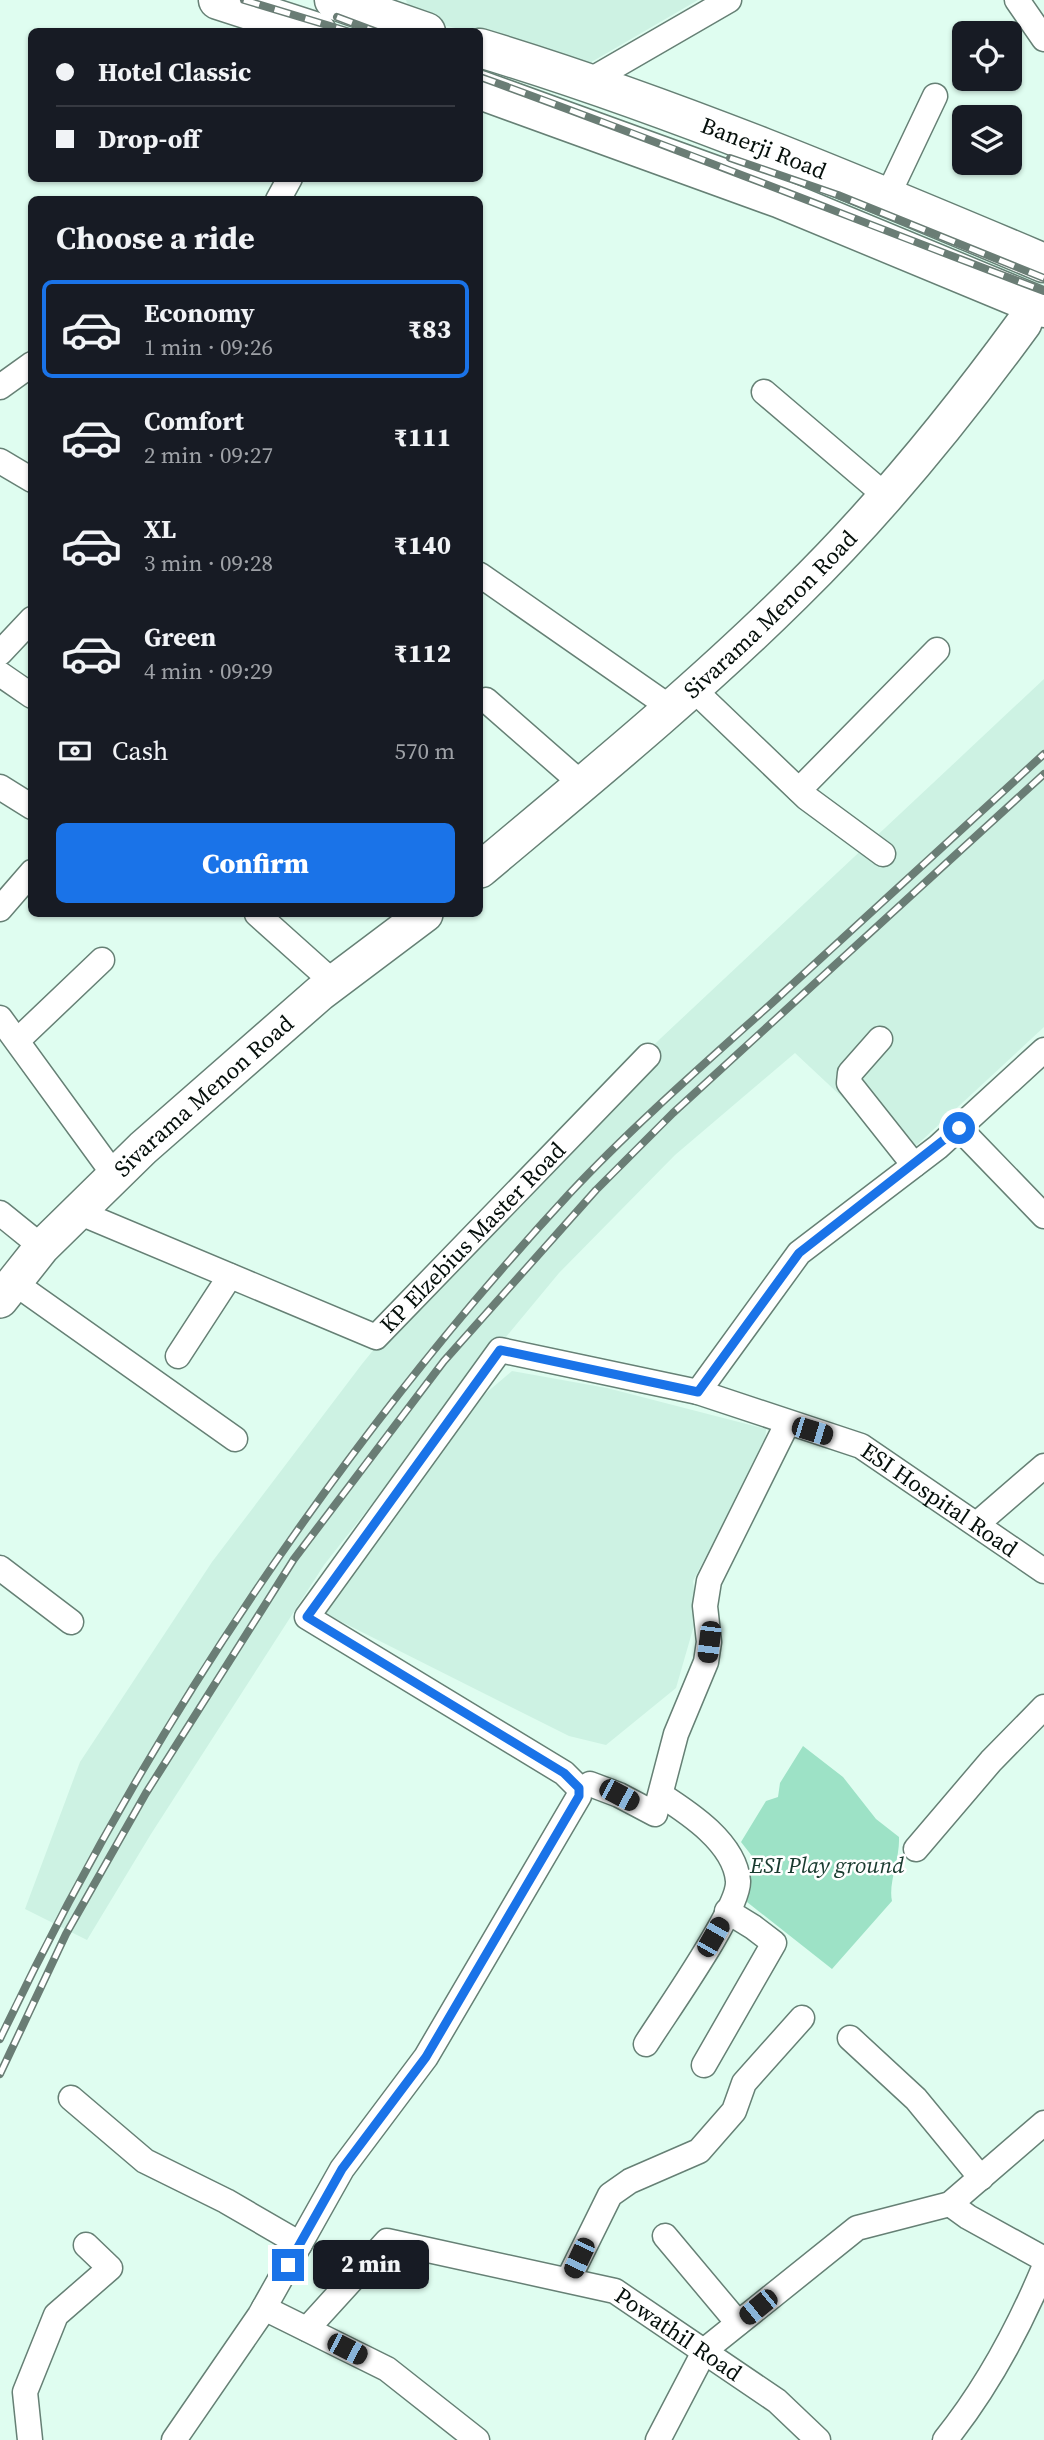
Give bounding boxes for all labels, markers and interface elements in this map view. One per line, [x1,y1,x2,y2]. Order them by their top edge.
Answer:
map controls [952,21,1022,175]
button: locate [952,21,1022,91]
text: Hotel Classic [98,54,251,90]
button: layers [952,105,1022,175]
street label: Banerji Road [697,109,831,187]
text: Drop-off [98,121,200,157]
text: Choose a ride [56,216,255,260]
text: Economy [144,295,255,331]
icon: car [60,298,123,361]
text: ₹83 [408,311,451,347]
text: 1 min · 09:26 [144,331,273,363]
text: Comfort [144,403,244,439]
icon: car [60,406,123,469]
text: ₹111 [394,419,451,455]
text: 2 min · 09:27 [144,439,273,471]
text: XL [144,511,176,547]
icon: car [60,514,123,577]
street label: Sivarama Menon Road [676,523,864,706]
text: ₹140 [394,527,451,563]
text: 3 min · 09:28 [144,547,273,579]
text: Green [144,619,216,655]
icon: car [60,622,123,685]
text: ₹112 [394,635,451,671]
text: 4 min · 09:29 [144,655,273,687]
icon: cash [56,732,94,770]
text: Cash [112,733,168,769]
text: 570 m [394,735,455,767]
button: Confirm [56,823,455,903]
street label: Sivarama Menon Road [107,1007,300,1184]
route start [943,1112,975,1144]
street label: KP Elzebius Master Road [373,1135,573,1340]
car [789,1415,836,1447]
street label: ESI Hospital Road [855,1435,1024,1564]
car [697,1620,722,1664]
car [596,1776,643,1814]
park label: ESI Play ground [749,1849,904,1881]
car [694,1914,733,1960]
car [561,2235,598,2281]
callout: 2 min [312,2240,428,2290]
text: 2 min [341,2248,401,2280]
route end [272,2249,304,2281]
street label: Powathil Road [609,2279,748,2389]
car [736,2286,781,2328]
car [324,2330,371,2368]

